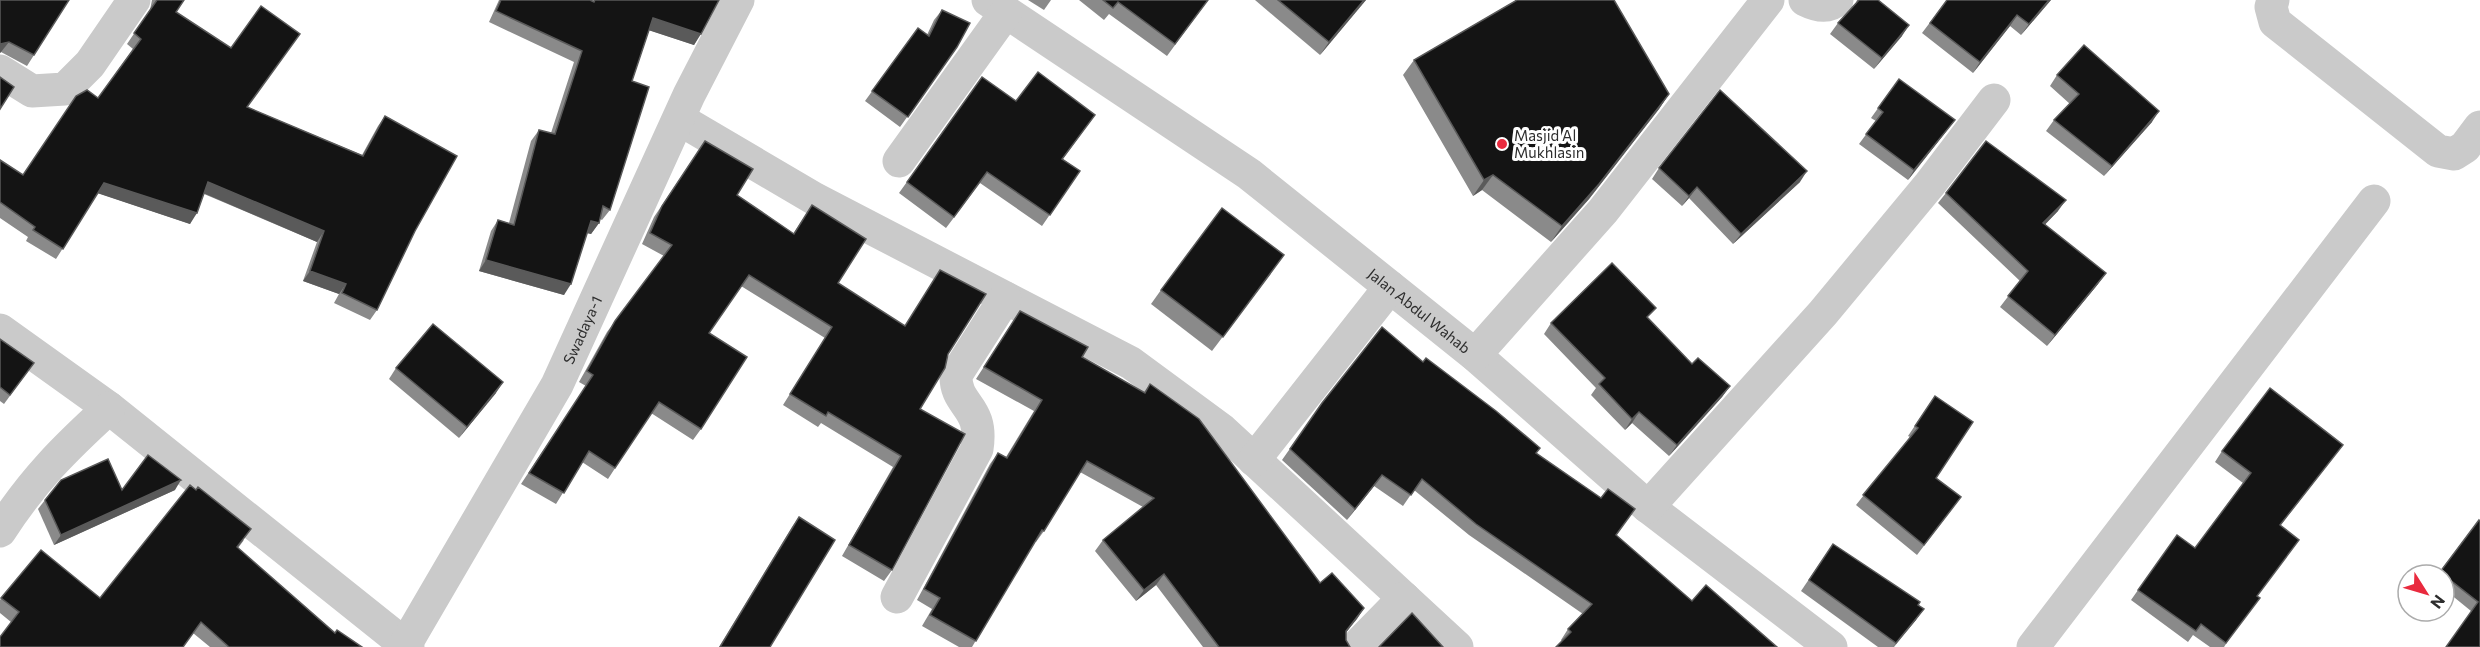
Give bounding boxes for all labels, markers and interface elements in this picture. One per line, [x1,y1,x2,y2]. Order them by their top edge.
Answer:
place label: Masjid Al Mukhlasin [1514,126,1584,161]
marker: Masjid Al Mukhlasin [1495,137,1509,151]
street label: Jalan Abdul Wahab [1365,264,1474,357]
street label: Swadaya-1 [559,293,605,367]
north arrow [2396,563,2456,623]
text: N [2427,592,2450,613]

